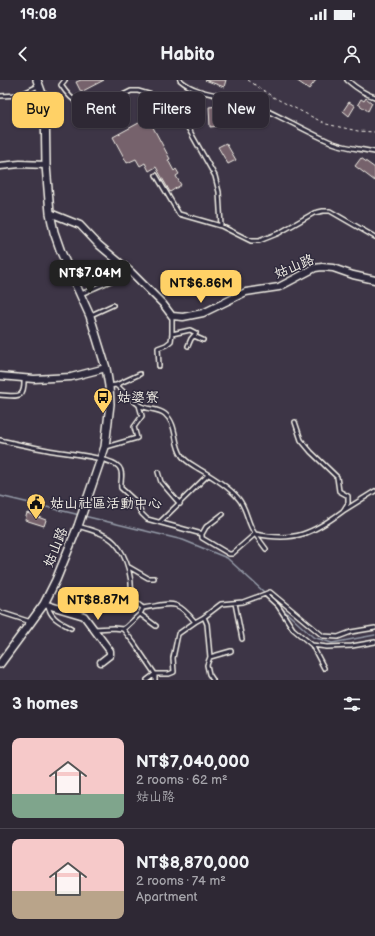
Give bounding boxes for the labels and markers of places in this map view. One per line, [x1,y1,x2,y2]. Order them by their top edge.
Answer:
pin: NT$7.04M [49,260,131,294]
pin: NT$6.86M [160,270,242,304]
bus stop icon: 姑婆寮 [92,386,114,414]
place label: 姑婆寮 [117,389,159,406]
public building icon: 姑山社區活動中心 [25,492,47,520]
place label: 姑山社區活動中心 [50,495,162,512]
pin: NT$8.87M [57,587,139,621]

